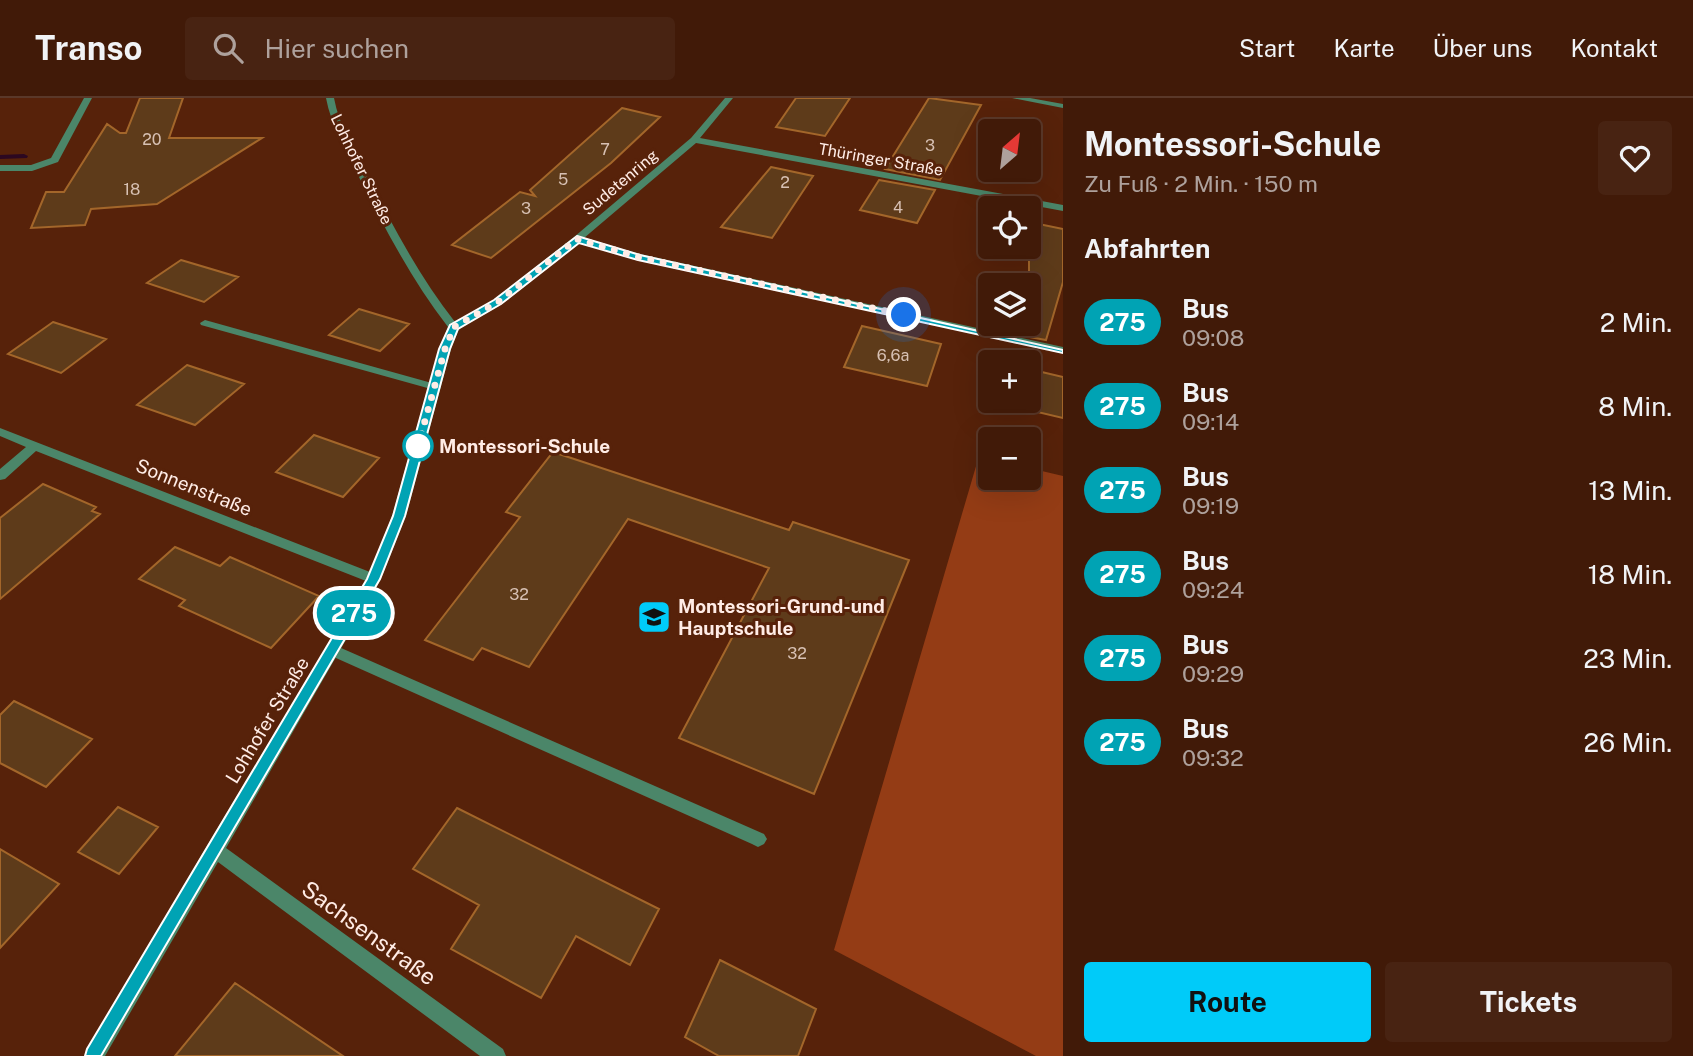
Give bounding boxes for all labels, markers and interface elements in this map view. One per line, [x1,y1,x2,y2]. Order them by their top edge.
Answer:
search box [185,17,675,80]
text: Transo [35,29,143,67]
icon: search [209,29,247,67]
text: Hier suchen [265,33,409,64]
text: Start [1239,34,1295,62]
text: Karte [1333,34,1395,62]
text: Über uns [1433,34,1532,62]
text: Kontakt [1570,34,1658,62]
street label: Lohhofer Straße [327,111,397,228]
north arrow [978,119,1041,182]
map controls [978,119,1041,490]
button: heart [1598,121,1672,195]
text: Montessori-Schule [1084,125,1381,163]
house number: 20 [142,130,162,149]
house number: 3 [925,136,935,155]
street label: Thüringer Straße [817,139,945,180]
house number: 7 [600,140,610,159]
street label: Sudetenring [579,145,662,219]
house number: 5 [558,170,568,189]
text: Zu Fuß · 2 Min. · 150 m [1084,170,1318,197]
house number: 2 [780,173,790,192]
house number: 18 [124,180,140,199]
button: locate [978,196,1041,259]
house number: 4 [893,198,903,217]
house number: 3 [521,199,531,218]
text: Abfahrten [1084,233,1210,264]
button: layers [978,273,1041,336]
text: Bus [1182,293,1229,324]
your location [886,297,921,332]
text: 2 Min. [1600,307,1672,338]
text: 275 [1099,308,1146,336]
text: 09:08 [1182,324,1244,351]
house number: 6,6a [877,346,909,365]
button: + [978,350,1041,413]
text: Bus [1182,377,1229,408]
text: 8 Min. [1598,391,1672,422]
text: 275 [1099,392,1146,420]
text: 09:14 [1182,408,1239,435]
button: − [978,427,1041,490]
marker: Montessori-Schule [403,431,433,461]
place label: Montessori-Schule [439,435,610,457]
street label: Sonnenstraße [133,454,255,520]
text: Bus [1182,461,1229,492]
text: 13 Min. [1588,475,1672,506]
text: 275 [1099,476,1146,504]
text: 09:19 [1182,492,1239,519]
text: Bus [1182,545,1229,576]
text: 18 Min. [1588,559,1672,590]
text: 275 [1099,560,1146,588]
text: 09:24 [1182,576,1244,603]
house number: 32 [509,585,529,604]
line badge: 275 [314,590,394,636]
place label: Montessori-Grund-und Hauptschule [678,595,885,639]
school or university icon: Montessori-Grund-und Hauptschule [635,598,673,636]
text: 275 [331,599,377,627]
text: Bus [1182,629,1229,660]
text: 23 Min. [1583,643,1672,674]
house number: 32 [787,644,807,663]
text: 275 [1099,644,1146,672]
street label: Lohhofer Straße [221,653,313,787]
text: 09:29 [1182,660,1244,687]
text: Bus [1182,713,1229,744]
text: 26 Min. [1584,727,1672,758]
text: 275 [1099,728,1146,756]
text: 09:32 [1182,744,1244,771]
street label: Sachsenstraße [297,875,442,990]
button: Route [1084,962,1371,1042]
button: Tickets [1385,962,1672,1042]

